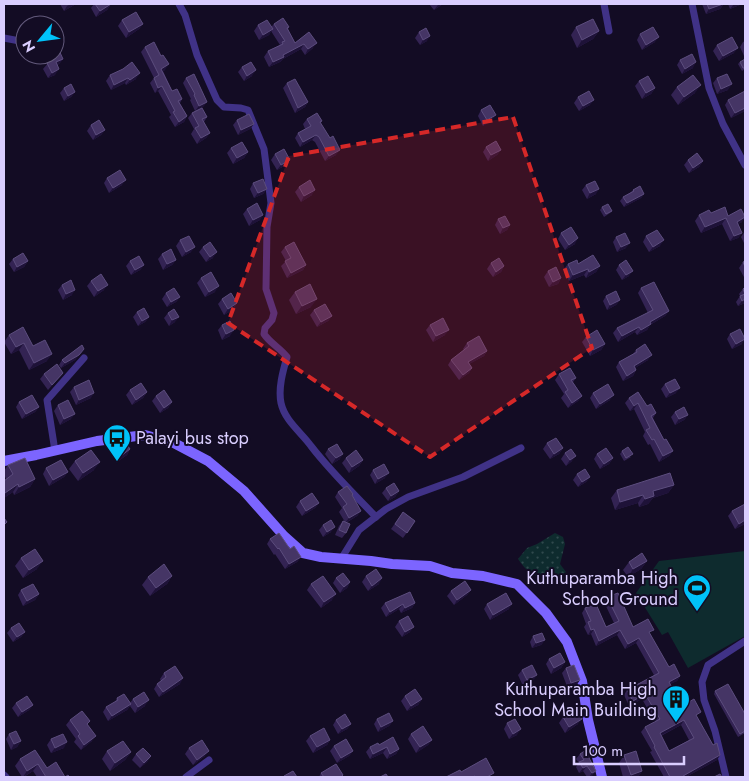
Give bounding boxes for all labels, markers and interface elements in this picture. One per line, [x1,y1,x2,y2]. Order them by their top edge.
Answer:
north arrow [15,15,65,65]
text: N [17,37,40,56]
bus stop icon: Palayi bus stop [102,423,132,462]
place label: Palayi bus stop [136,425,249,451]
place label: Kuthuparamba High School Ground [526,565,678,612]
sports icon: Kuthuparamba High School Ground [682,573,712,612]
place label: Kuthuparamba High School Main Building [494,676,657,723]
building icon: Kuthuparamba High School Main Building [661,684,691,723]
scale bar [574,734,684,766]
text: 100 m [582,740,623,762]

